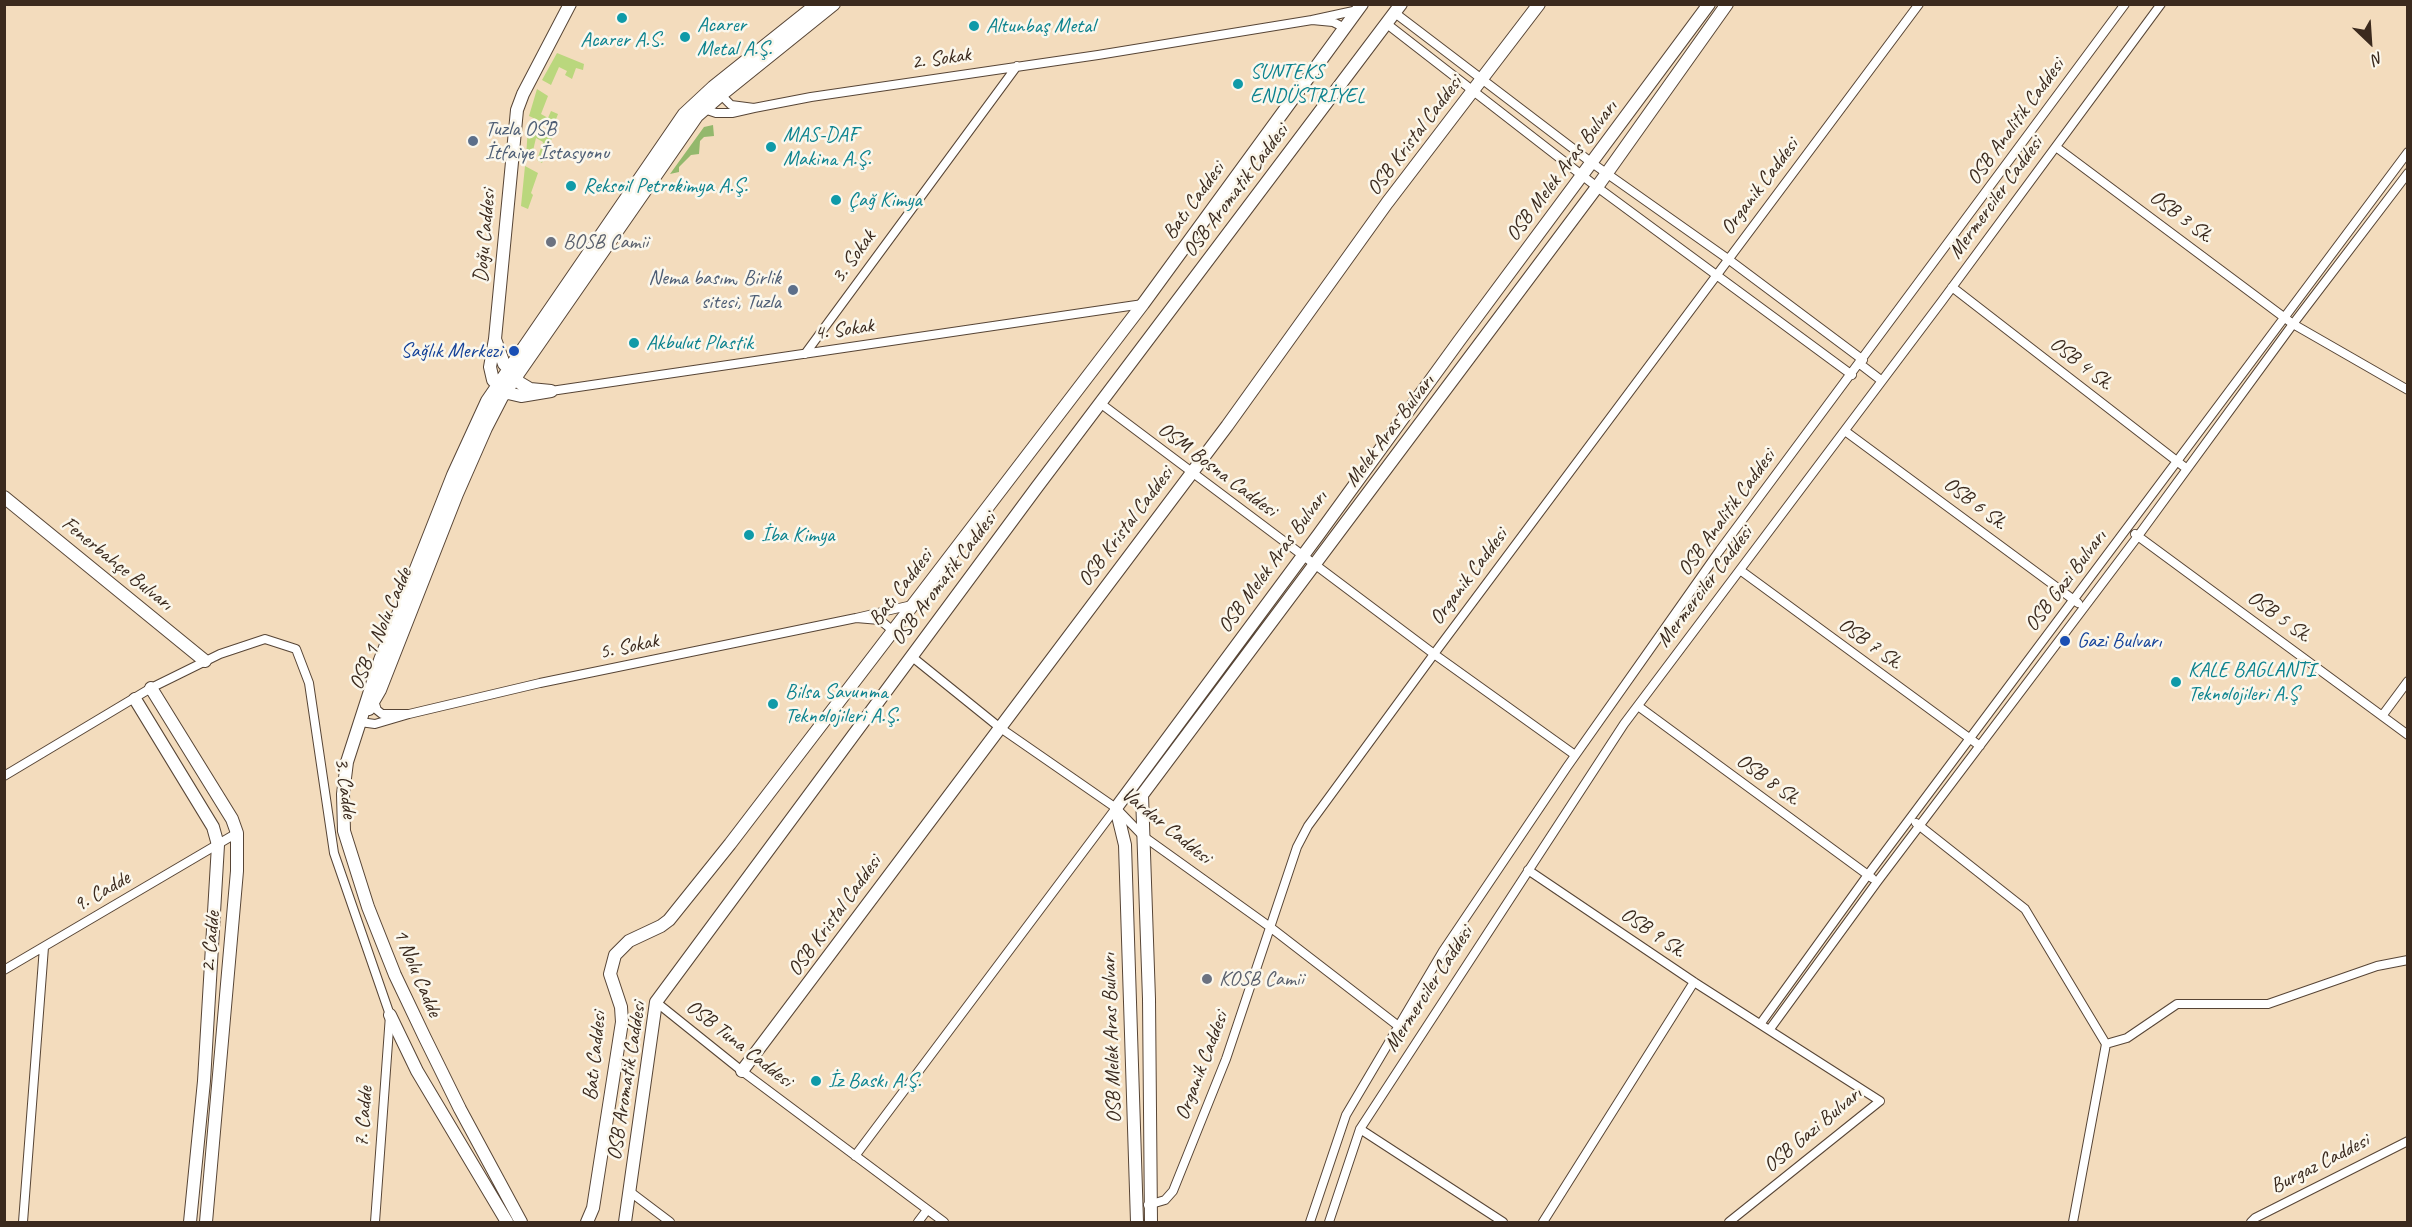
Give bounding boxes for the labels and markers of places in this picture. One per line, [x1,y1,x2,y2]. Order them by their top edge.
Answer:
marker: Acarer A.S. [615,11,629,25]
place label: Acarer Metal A.Ş. [697,12,772,62]
place label: Altunbaş Metal [986,13,1095,39]
marker: Altunbaş Metal [967,19,981,33]
place label: Acarer A.S. [580,27,664,53]
marker: Acarer Metal A.Ş. [678,30,692,44]
place label: SUNTEKS ENDÜSTRİYEL [1250,59,1365,109]
marker: SUNTEKS ENDÜSTRİYEL [1231,77,1245,91]
place label: Tuzla OSB İtfaiye İstasyonu [485,116,609,166]
place label: MAS-DAF Makina A.Ş. [783,122,871,172]
marker: Tuzla OSB İtfaiye İstasyonu [466,134,480,148]
marker: MAS-DAF Makina A.Ş. [764,140,778,154]
place label: Reksoil Petrokimya A.Ş. [583,173,748,199]
marker: Reksoil Petrokimya A.Ş. [564,179,578,193]
place label: Çağ Kimya [848,187,922,213]
marker: Çağ Kimya [829,193,843,207]
place label: BOSB Camii [563,229,648,255]
marker: BOSB Camii [544,235,558,249]
place label: Nema basım, Birlik sitesi, Tuzla [648,265,781,315]
marker: Nema basım, Birlik sitesi, Tuzla [786,283,800,297]
place label: Akbulut Plastik [646,330,753,356]
marker: Akbulut Plastik [627,336,641,350]
place label: Sağlık Merkezi [401,338,502,364]
marker: Sağlık Merkezi [507,344,521,358]
place label: İba Kimya [761,522,835,548]
marker: İba Kimya [742,528,756,542]
place label: Gazi Bulvarı [2077,628,2161,654]
marker: Gazi Bulvarı [2058,634,2072,648]
place label: KALE BAGLANTI Teknolojileri A.Ş [2188,657,2315,707]
marker: KALE BAGLANTI Teknolojileri A.Ş [2169,675,2183,689]
place label: Bilsa Savunma Teknolojileri A.Ş. [785,679,899,729]
marker: Bilsa Savunma Teknolojileri A.Ş. [766,697,780,711]
place label: KOSB Camii [1219,966,1304,992]
marker: KOSB Camii [1200,972,1214,986]
place label: İz Baskı A.Ş. [828,1068,921,1094]
marker: İz Baskı A.Ş. [809,1074,823,1088]

